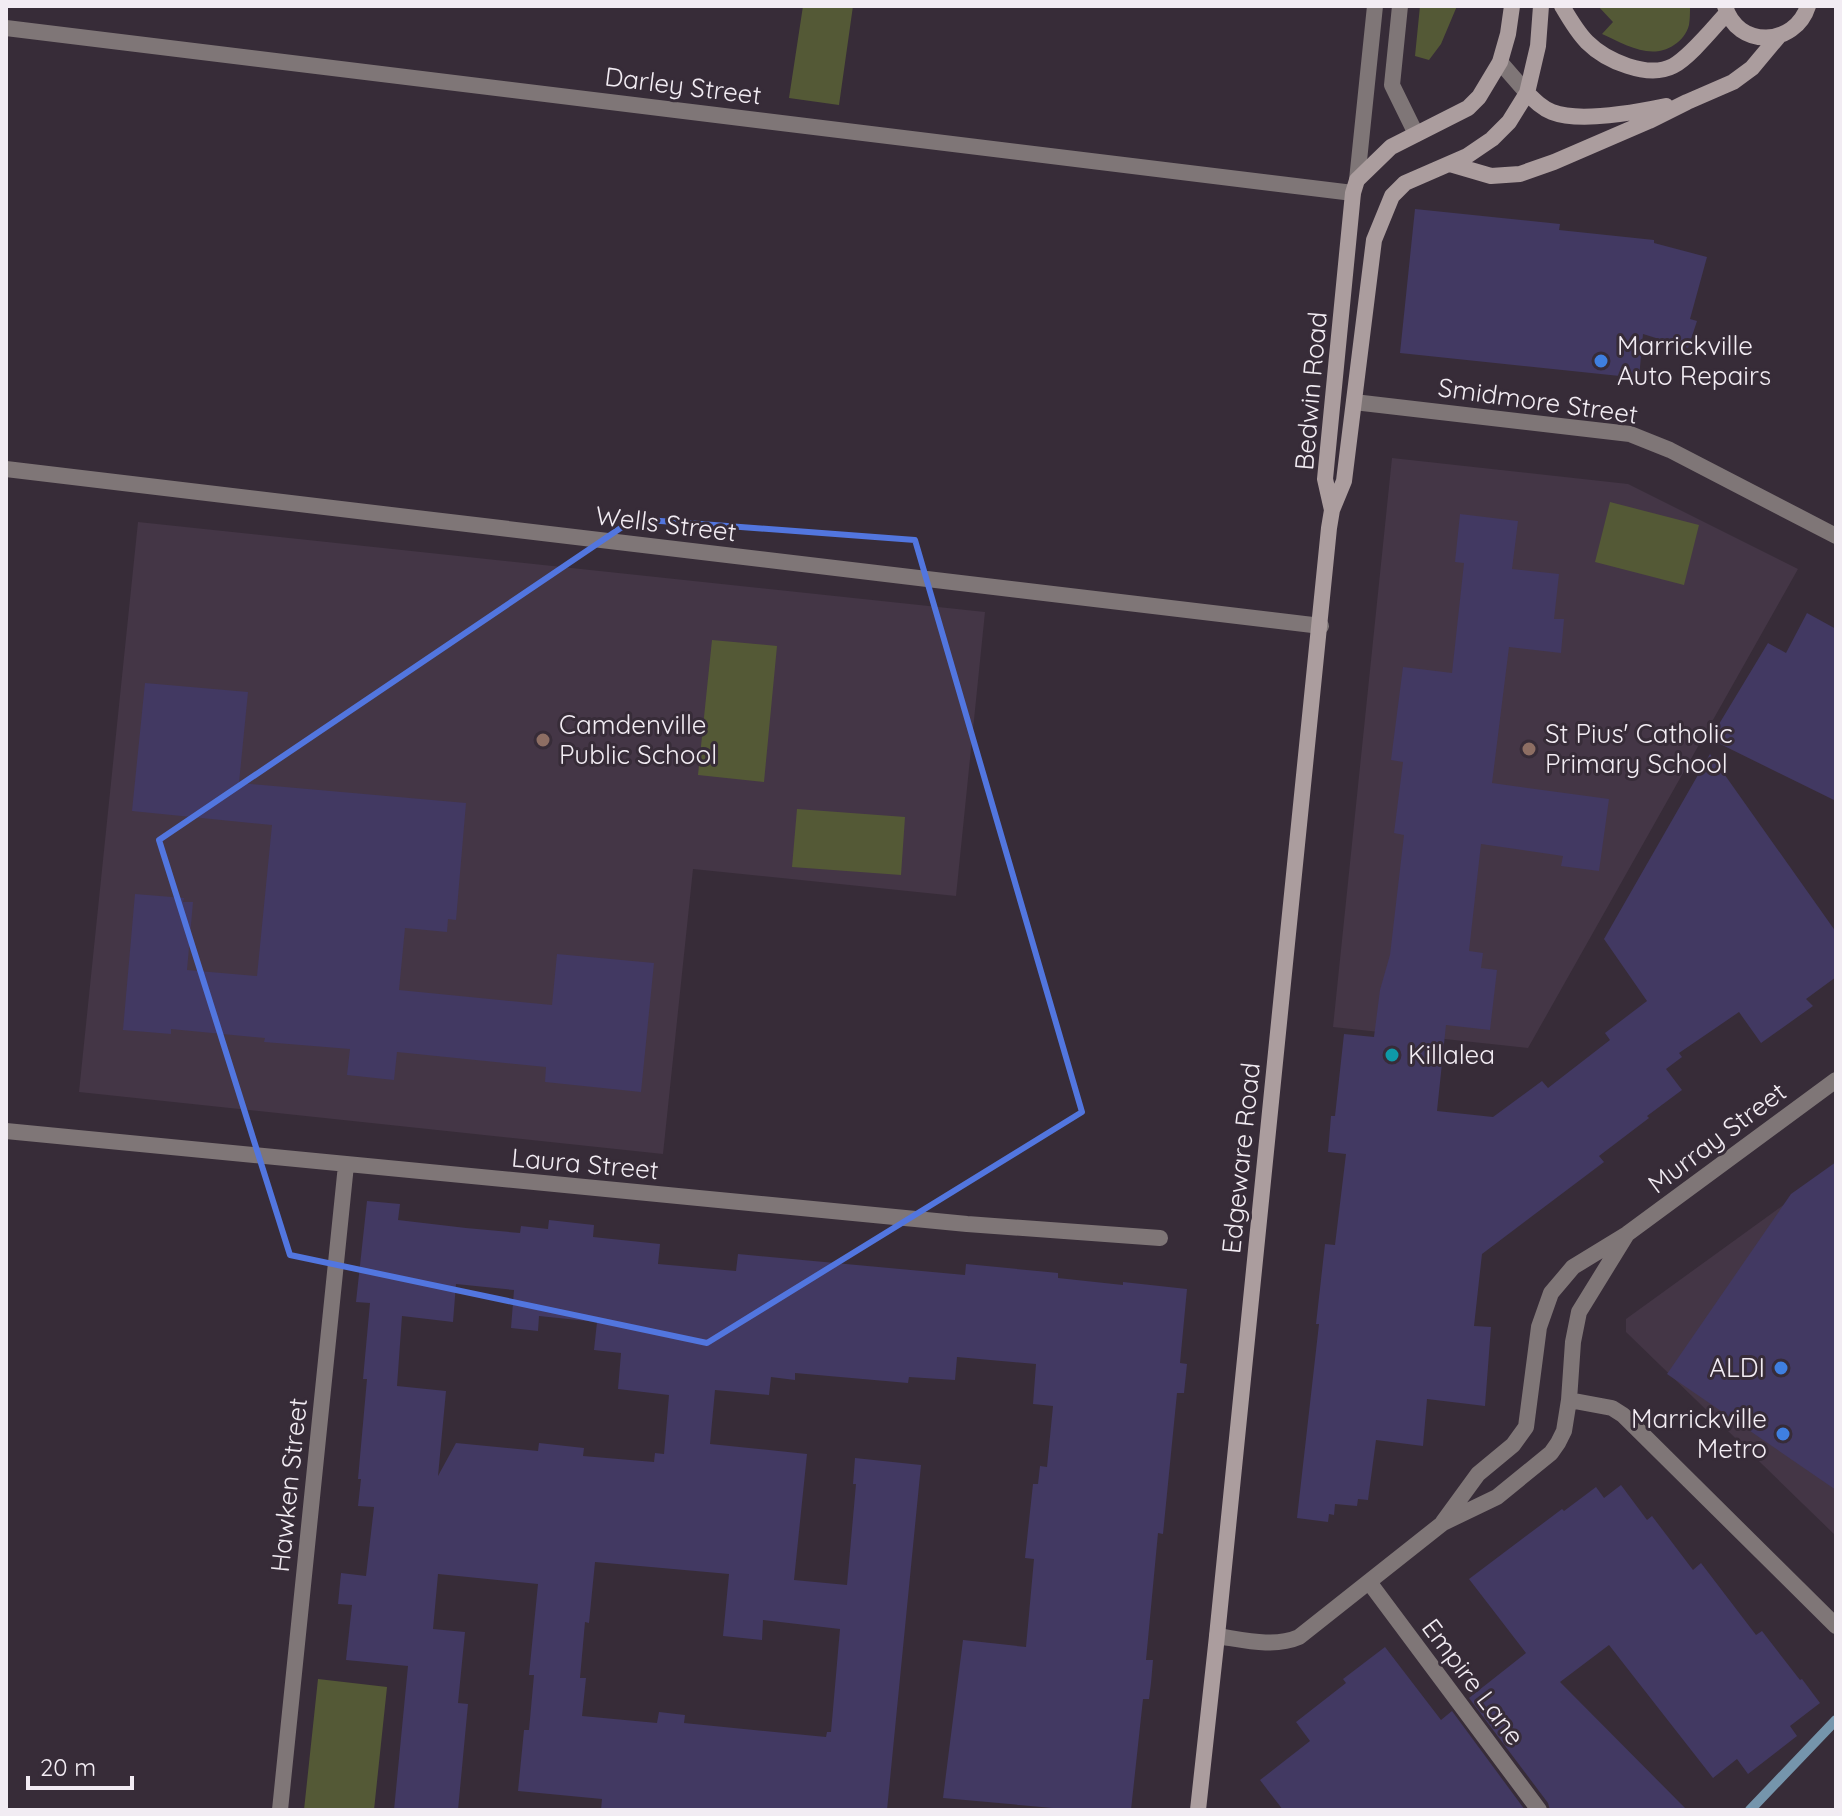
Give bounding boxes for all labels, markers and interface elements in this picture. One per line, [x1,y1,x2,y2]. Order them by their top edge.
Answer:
street label: Darley Street [603,60,763,111]
street label: Bedwin Road [1287,310,1334,472]
place label: Marrickville Auto Repairs [1617,329,1771,392]
marker: Marrickville Auto Repairs [1592,352,1610,370]
street label: Smidmore Street [1436,370,1640,431]
street label: Wells Street [594,498,738,549]
place label: Camdenville Public School [559,708,717,771]
place label: St Pius' Catholic Primary School [1545,717,1733,780]
marker: Camdenville Public School [534,731,552,749]
marker: St Pius' Catholic Primary School [1520,740,1538,758]
place label: Killalea [1408,1038,1495,1071]
marker: Killalea [1383,1046,1401,1064]
street label: Edgeware Road [1214,1061,1267,1255]
street label: Murray Street [1641,1075,1792,1200]
street label: Laura Street [510,1141,660,1186]
place label: ALDI [1709,1351,1765,1384]
marker: ALDI [1772,1359,1790,1377]
street label: Hawken Street [263,1396,314,1574]
place label: Marrickville Metro [1631,1402,1767,1465]
marker: Marrickville Metro [1774,1425,1792,1443]
street label: Empire Lane [1415,1612,1532,1752]
scale bar [28,1740,132,1790]
text: 20 m [40,1752,96,1782]

